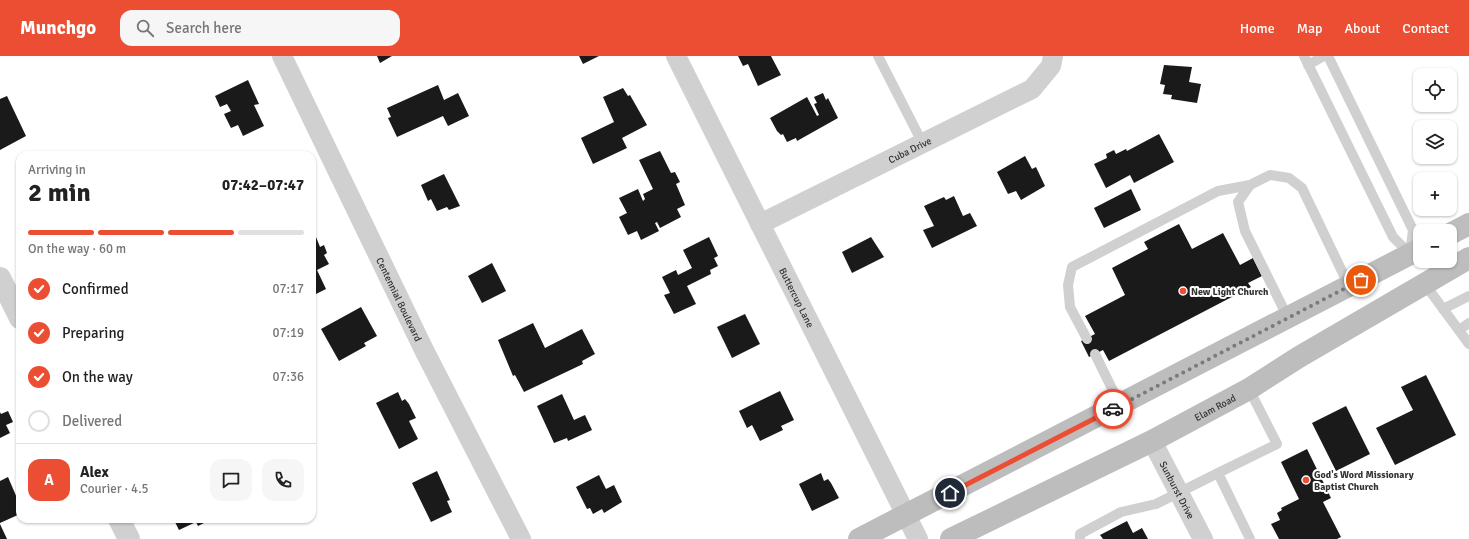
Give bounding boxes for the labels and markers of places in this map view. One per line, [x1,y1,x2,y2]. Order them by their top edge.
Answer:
pin [1344,263,1378,297]
marker: New Light Church [1178,286,1188,296]
place label: New Light Church [1191,286,1269,298]
place label: God's Word Missionary Baptist Church [1314,469,1414,493]
marker: God's Word Missionary Baptist Church [1301,475,1311,485]
pin [933,476,967,510]

